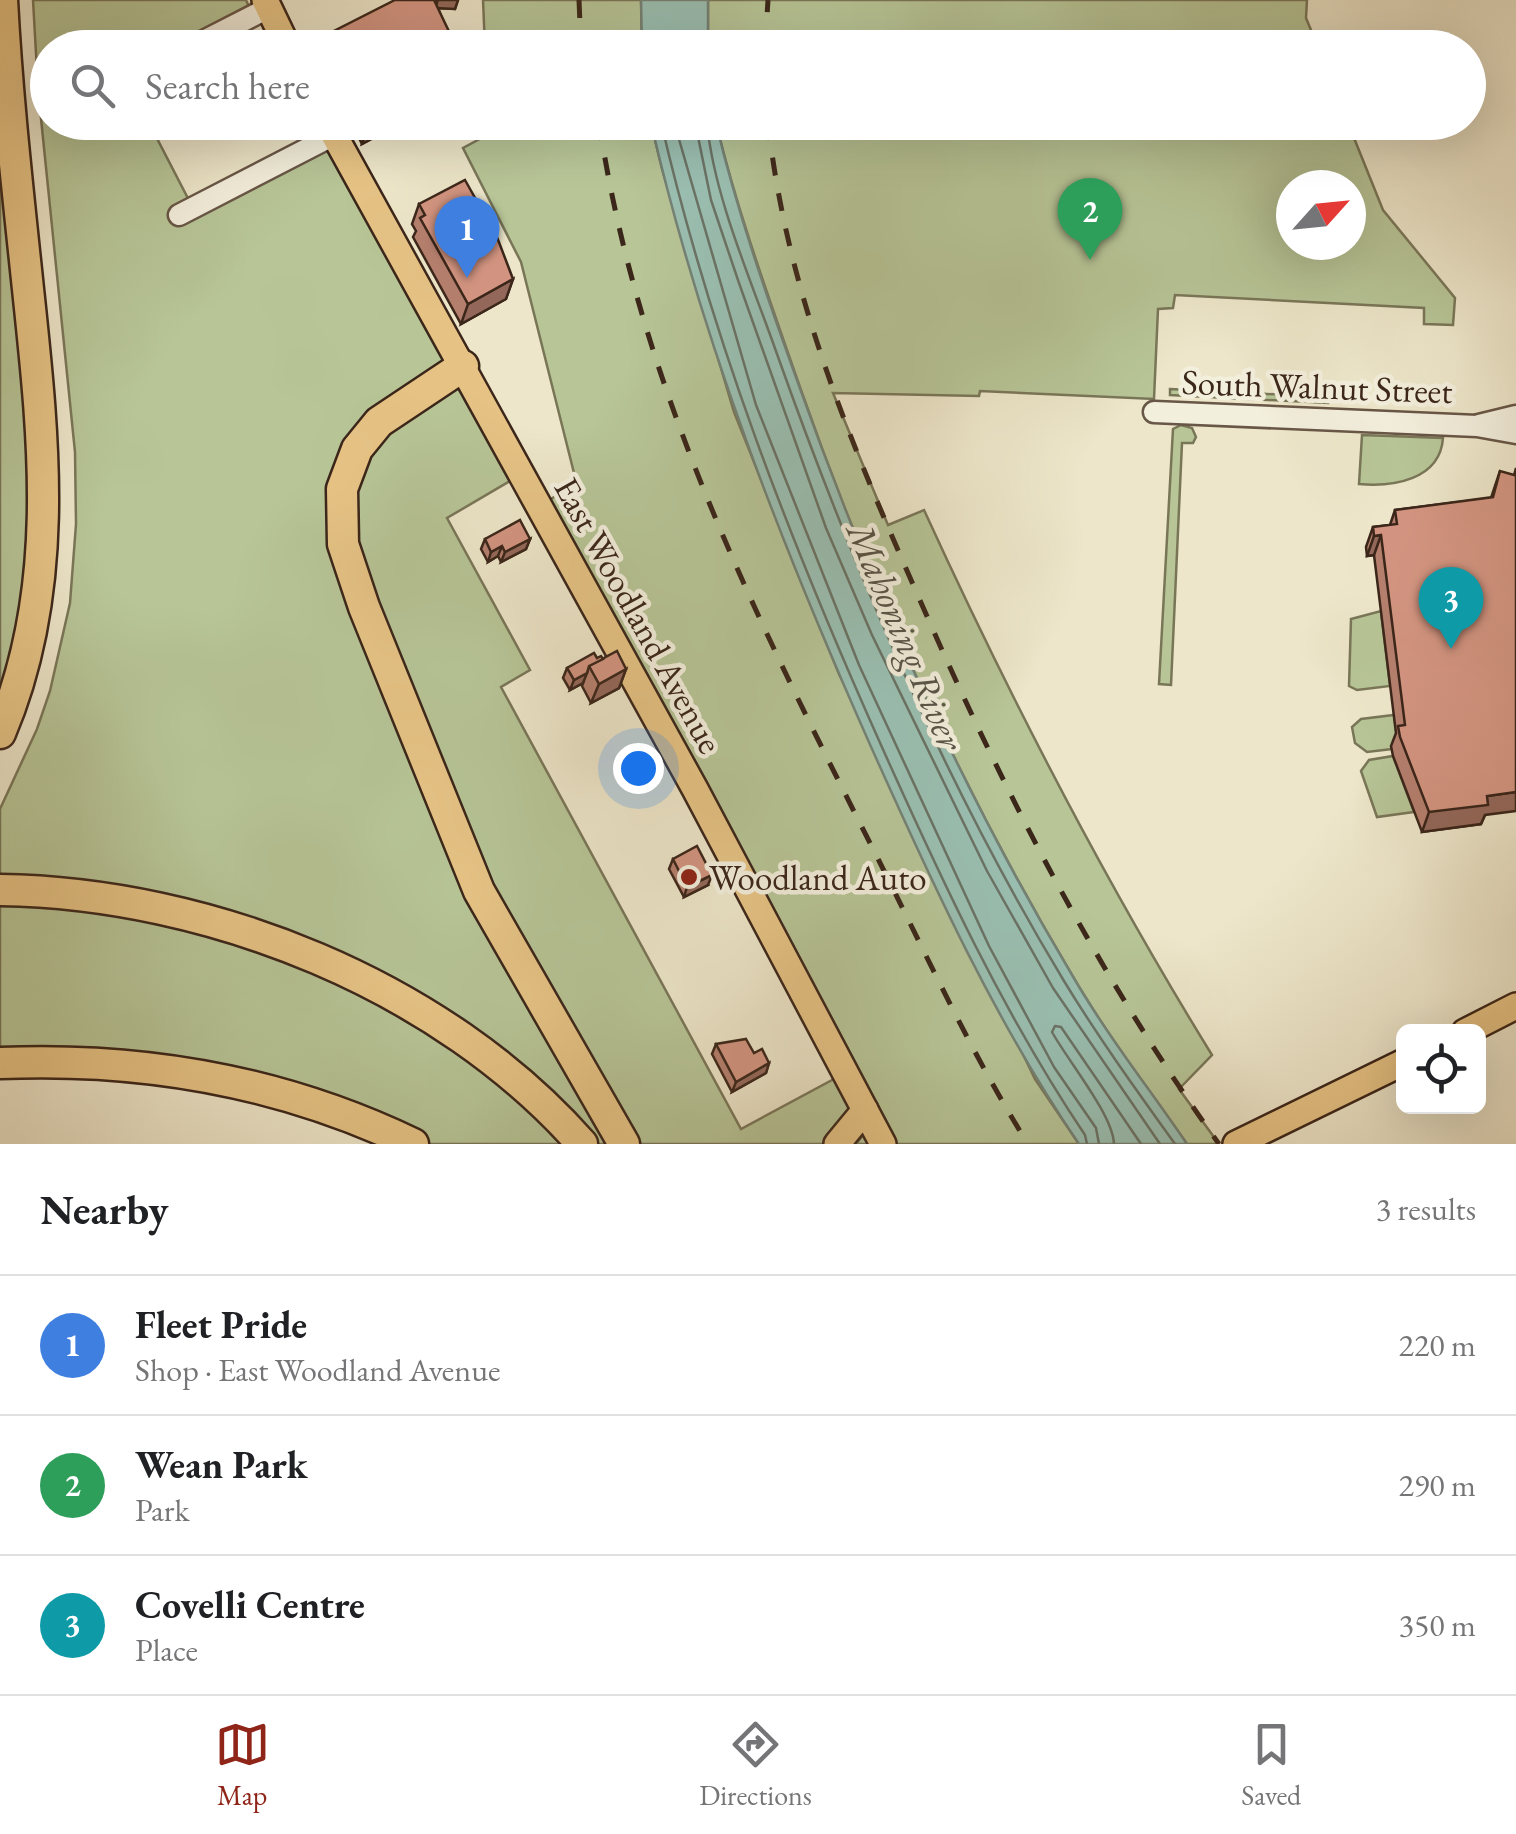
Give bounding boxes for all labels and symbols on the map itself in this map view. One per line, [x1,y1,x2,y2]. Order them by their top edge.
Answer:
north arrow [1276,170,1366,260]
pin: 2 [1058,178,1122,260]
pin: 1 [434,196,500,278]
street label: South Walnut Street [1181,359,1453,413]
street label: East Woodland Avenue [544,469,734,761]
water label: Mahoning River [835,513,977,759]
pin: 3 [1418,566,1484,649]
your location [613,743,664,794]
place label: Woodland Auto [709,855,926,900]
marker: Woodland Auto [678,866,700,888]

